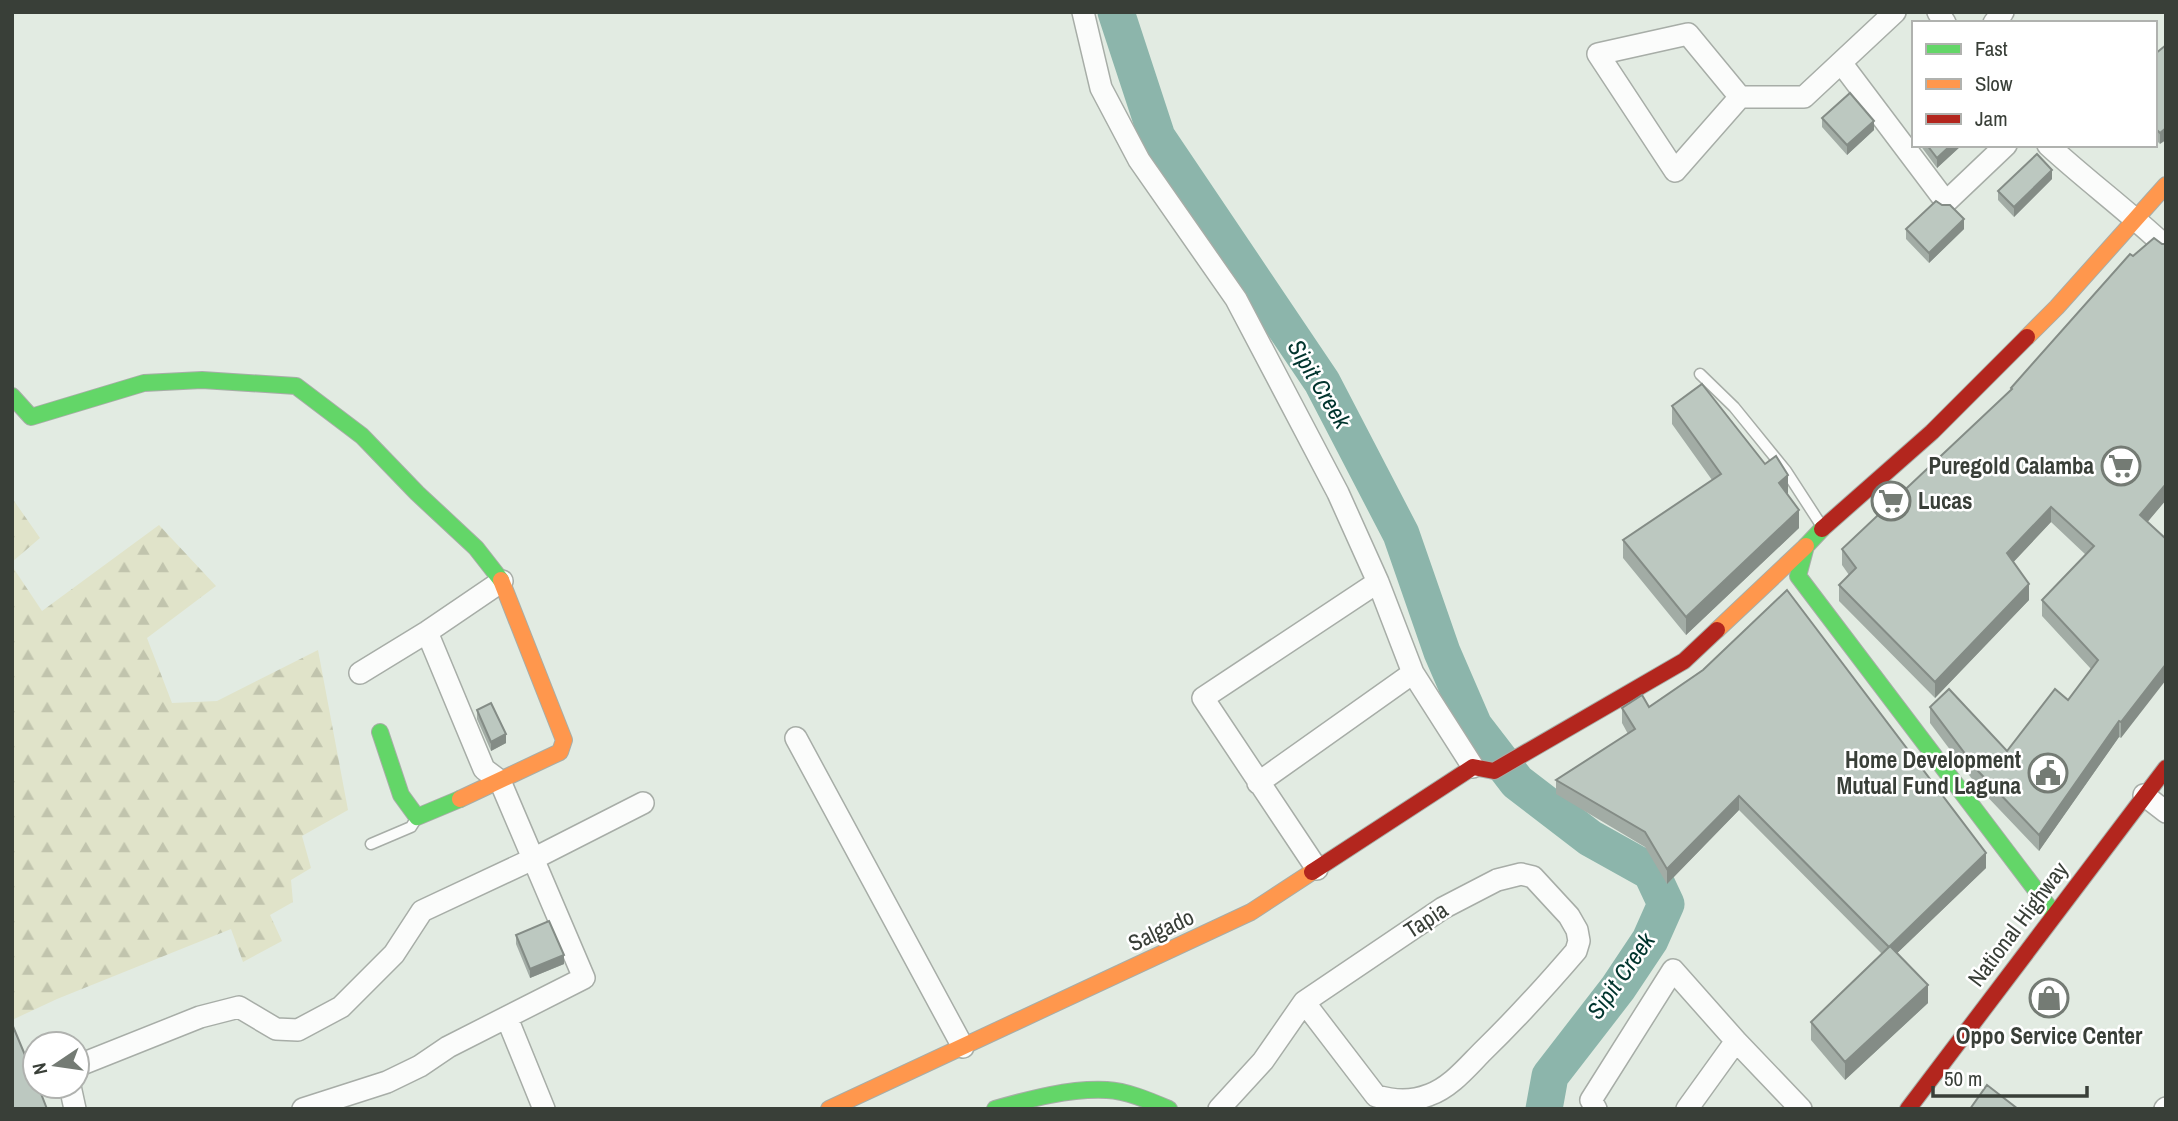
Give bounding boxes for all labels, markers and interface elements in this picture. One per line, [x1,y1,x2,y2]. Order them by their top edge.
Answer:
legend [1912,21,2157,147]
text: Fast [1975,34,2008,63]
text: Slow [1975,69,2013,98]
text: Jam [1975,104,2008,133]
water label: Sipit Creek [1281,333,1360,435]
supermarket icon: Puregold Calamba [2100,445,2142,487]
place label: Puregold Calamba [1928,450,2095,481]
supermarket icon: Lucas [1870,480,1912,522]
place label: Lucas [1918,485,1973,516]
place label: Home Development Mutual Fund Laguna [1837,744,2022,801]
public building icon: Home Development Mutual Fund Laguna [2027,752,2069,794]
street label: National Highway [1960,854,2075,992]
street label: Tapia [1398,894,1454,945]
street label: Salgado [1123,901,1199,958]
water label: Sipit Creek [1579,925,1662,1025]
shop icon: Oppo Service Center [2028,977,2070,1019]
place label: Oppo Service Center [1956,1020,2143,1051]
north arrow [21,1030,91,1100]
scale bar [1933,1054,2087,1098]
text: N [26,1060,53,1077]
text: 50 m [1944,1064,1982,1093]

